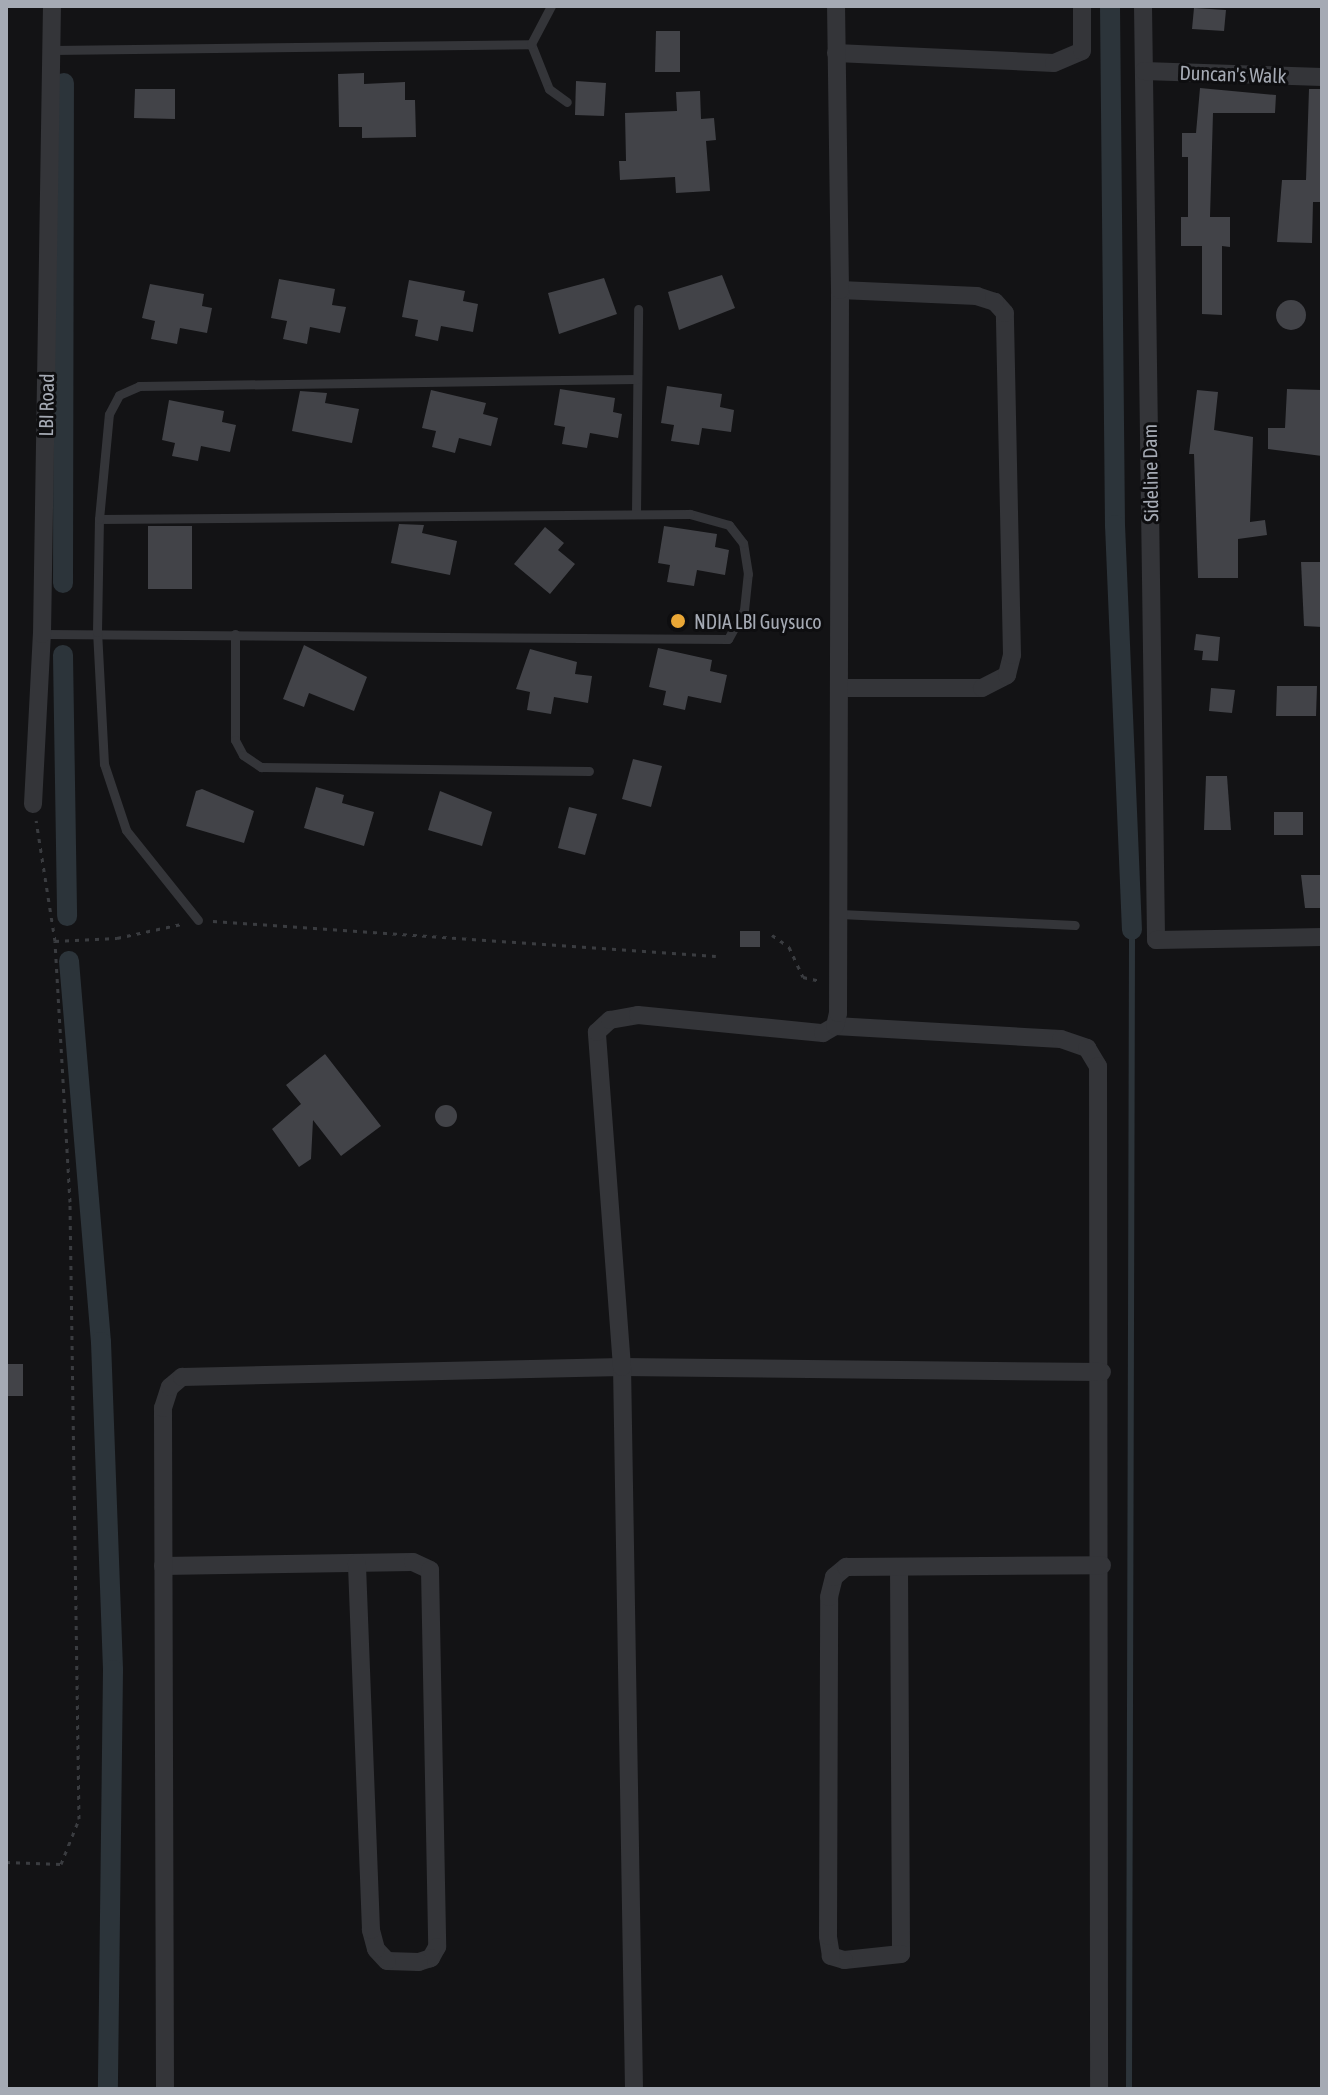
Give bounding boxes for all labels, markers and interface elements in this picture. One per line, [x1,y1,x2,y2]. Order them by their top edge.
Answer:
street label: Duncan's Walk [1179,60,1287,88]
street label: LBI Road [33,373,59,437]
street label: Sideline Dam [1137,424,1163,522]
place label: NDIA LBI Guysuco [694,609,822,633]
marker: NDIA LBI Guysuco [669,612,687,630]

